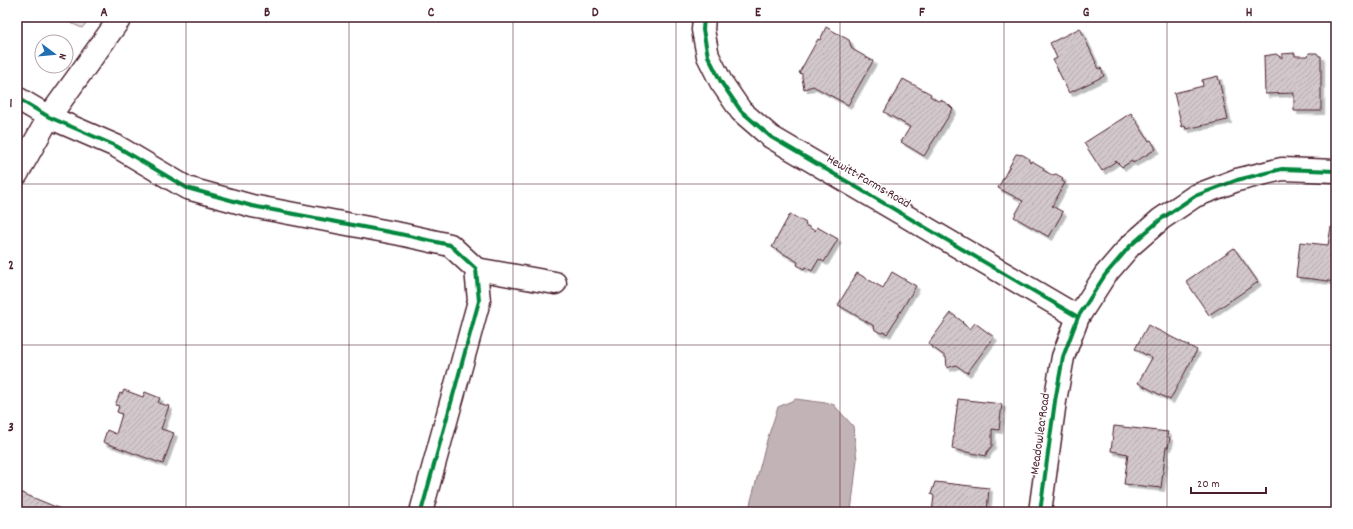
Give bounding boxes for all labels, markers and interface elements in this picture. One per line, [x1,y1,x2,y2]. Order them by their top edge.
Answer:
text: A [100,4,108,23]
text: B [264,4,270,23]
text: C [428,4,435,23]
text: D [592,4,599,23]
text: E [755,4,762,23]
text: F [919,4,925,23]
text: G [1083,4,1090,23]
text: H [1246,4,1253,23]
north arrow [34,34,74,74]
text: N [53,51,70,62]
text: 1 [10,95,13,114]
street label: Hewitt Farms Road [822,150,914,214]
text: 2 [8,257,14,276]
street label: Meadowlea Road [1026,392,1056,476]
text: 3 [8,419,14,438]
scale bar [1191,469,1266,495]
text: 20 m [1197,476,1220,493]

